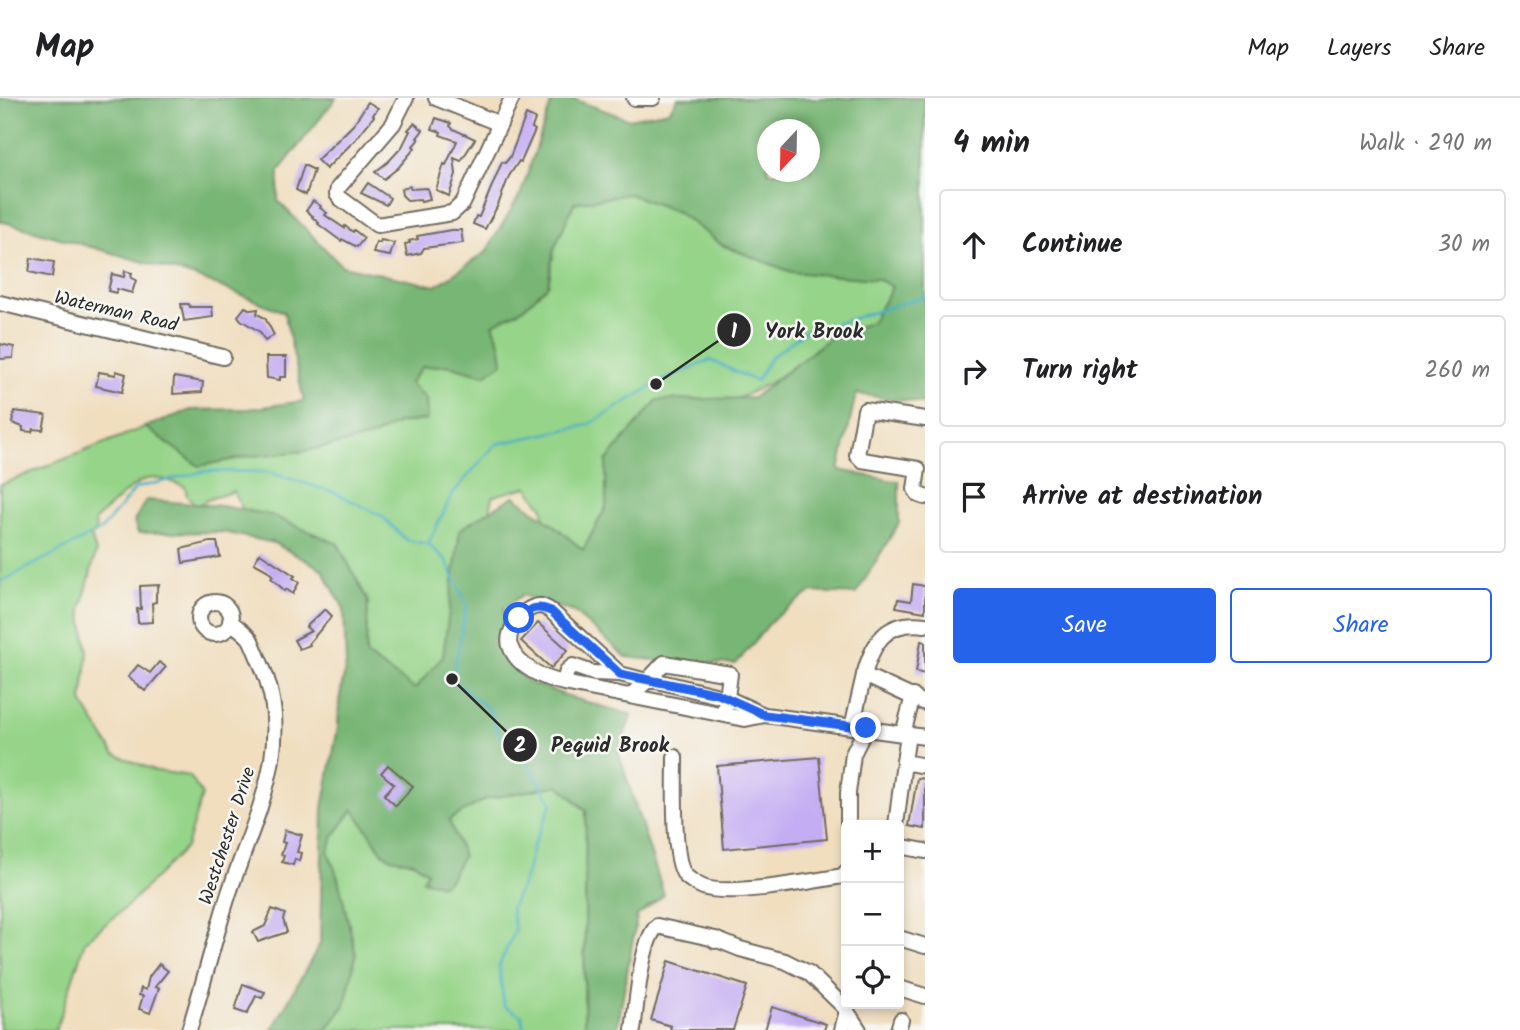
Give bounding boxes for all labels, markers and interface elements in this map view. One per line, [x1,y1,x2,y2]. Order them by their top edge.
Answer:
text: Map [35,22,95,75]
text: Map [1247,29,1289,68]
text: Layers [1327,29,1391,68]
text: Share [1429,29,1485,68]
north arrow [757,119,820,182]
text: 4 min [953,120,1030,168]
text: Walk · 290 m [1359,126,1492,162]
text: Continue [1022,224,1123,266]
icon: ahead [955,226,993,264]
text: 30 m [1438,227,1490,263]
street label: Waterman Road [51,283,181,341]
callout: York Brook [716,309,877,351]
text: 1 [731,316,738,349]
text: York Brook [765,316,863,349]
text: Turn right [1022,350,1138,392]
icon: right [955,352,993,390]
text: 260 m [1425,353,1490,389]
text: Arrive at destination [1022,476,1262,518]
icon: arrive [955,478,993,516]
button: Save [953,588,1216,663]
button: Share [1230,588,1492,663]
route start [503,602,534,633]
route end [850,712,881,743]
callout: Pequid Brook [502,724,683,766]
text: 2 [514,730,526,763]
text: Pequid Brook [551,730,670,763]
street label: Westchester Drive [192,763,265,909]
map controls [841,820,904,1009]
button: + [841,820,904,883]
button: − [841,883,904,946]
button: locate [841,946,904,1009]

